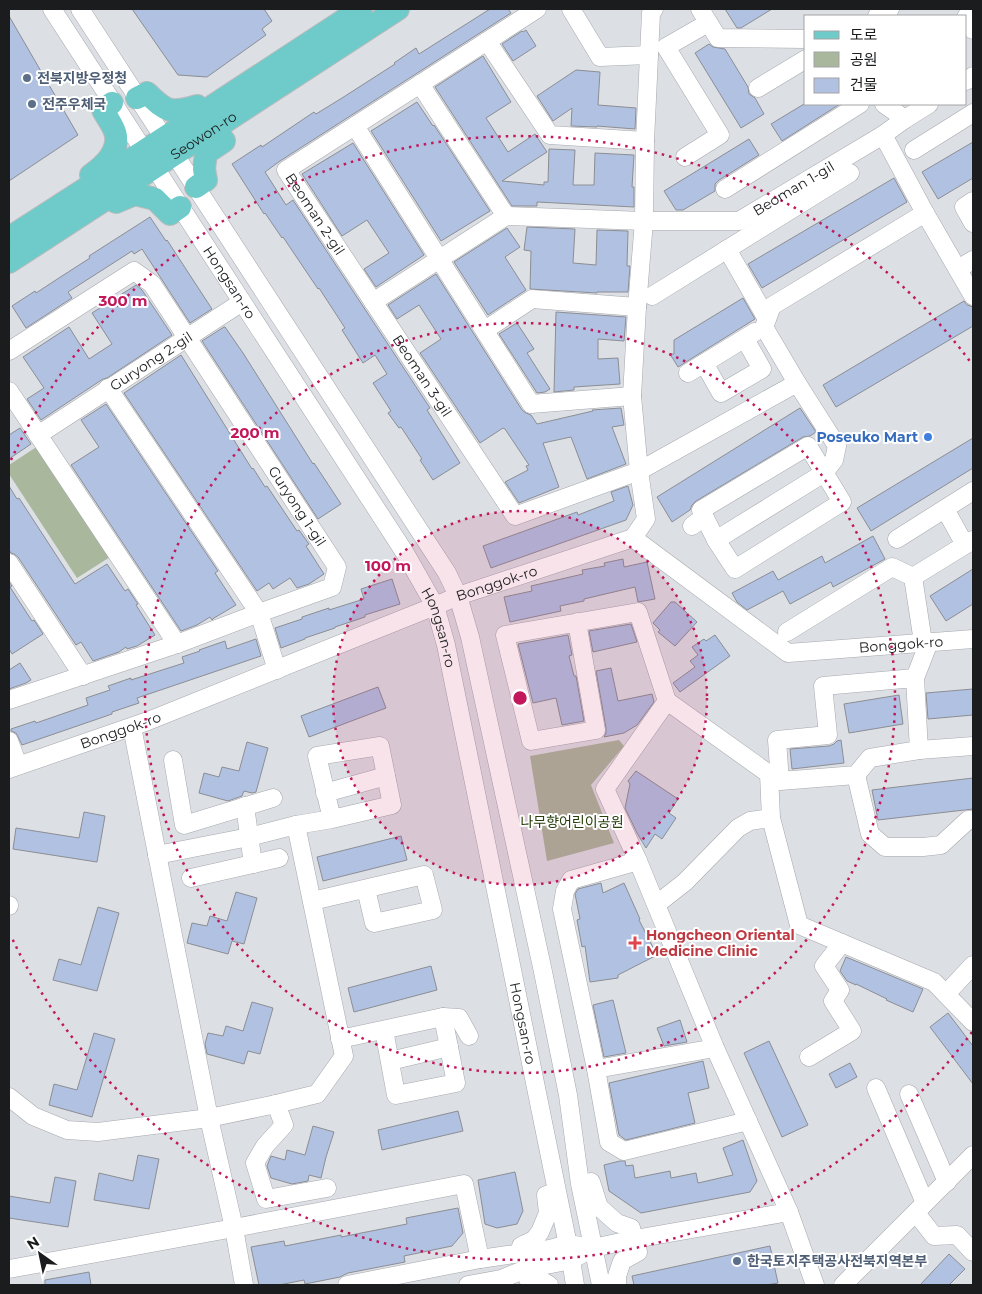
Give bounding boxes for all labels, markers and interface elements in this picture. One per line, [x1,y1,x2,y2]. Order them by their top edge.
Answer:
legend [804,15,967,105]
text: 도로 [850,25,878,44]
text: 공원 [850,50,878,69]
place label: 전북지방우정청 [37,69,127,87]
marker: 전북지방우정청 [21,72,33,84]
text: 건물 [850,75,878,94]
place label: 전주우체국 [42,95,107,113]
marker: 전주우체국 [26,98,38,110]
street label: Seowon-ro [167,107,240,164]
street label: Beoman 1-gil [750,157,838,220]
street label: Beoman 2-gil [282,170,349,258]
street label: Hongsan-ro [199,243,260,323]
text: 300 m [97,291,148,310]
street label: Guryong 2-gil [106,328,196,395]
street label: Beoman 3-gil [389,331,456,420]
text: 200 m [230,423,280,442]
place label: Poseuko Mart [817,428,918,446]
marker: Poseuko Mart [922,431,934,443]
street label: Guryong 1-gil [264,463,330,550]
text: 100 m [365,556,411,575]
street label: Bonggok-ro [454,561,540,605]
street label: Hongsan-ro [417,584,459,669]
street label: Bonggok-ro [858,632,944,657]
centre of rings [511,689,529,707]
street label: Bonggok-ro [78,708,164,753]
park label: 나무향어린이공원 [520,813,624,831]
place label: Hongcheon Oriental Medicine Clinic [646,926,795,960]
marker: Hongcheon Oriental Medicine Clinic [628,936,642,950]
street label: Hongsan-ro [506,981,540,1066]
north arrow [15,1229,65,1279]
text: N [23,1232,43,1254]
place label: 한국토지주택공사전북지역본부 [747,1252,927,1270]
marker: 한국토지주택공사전북지역본부 [731,1255,743,1267]

